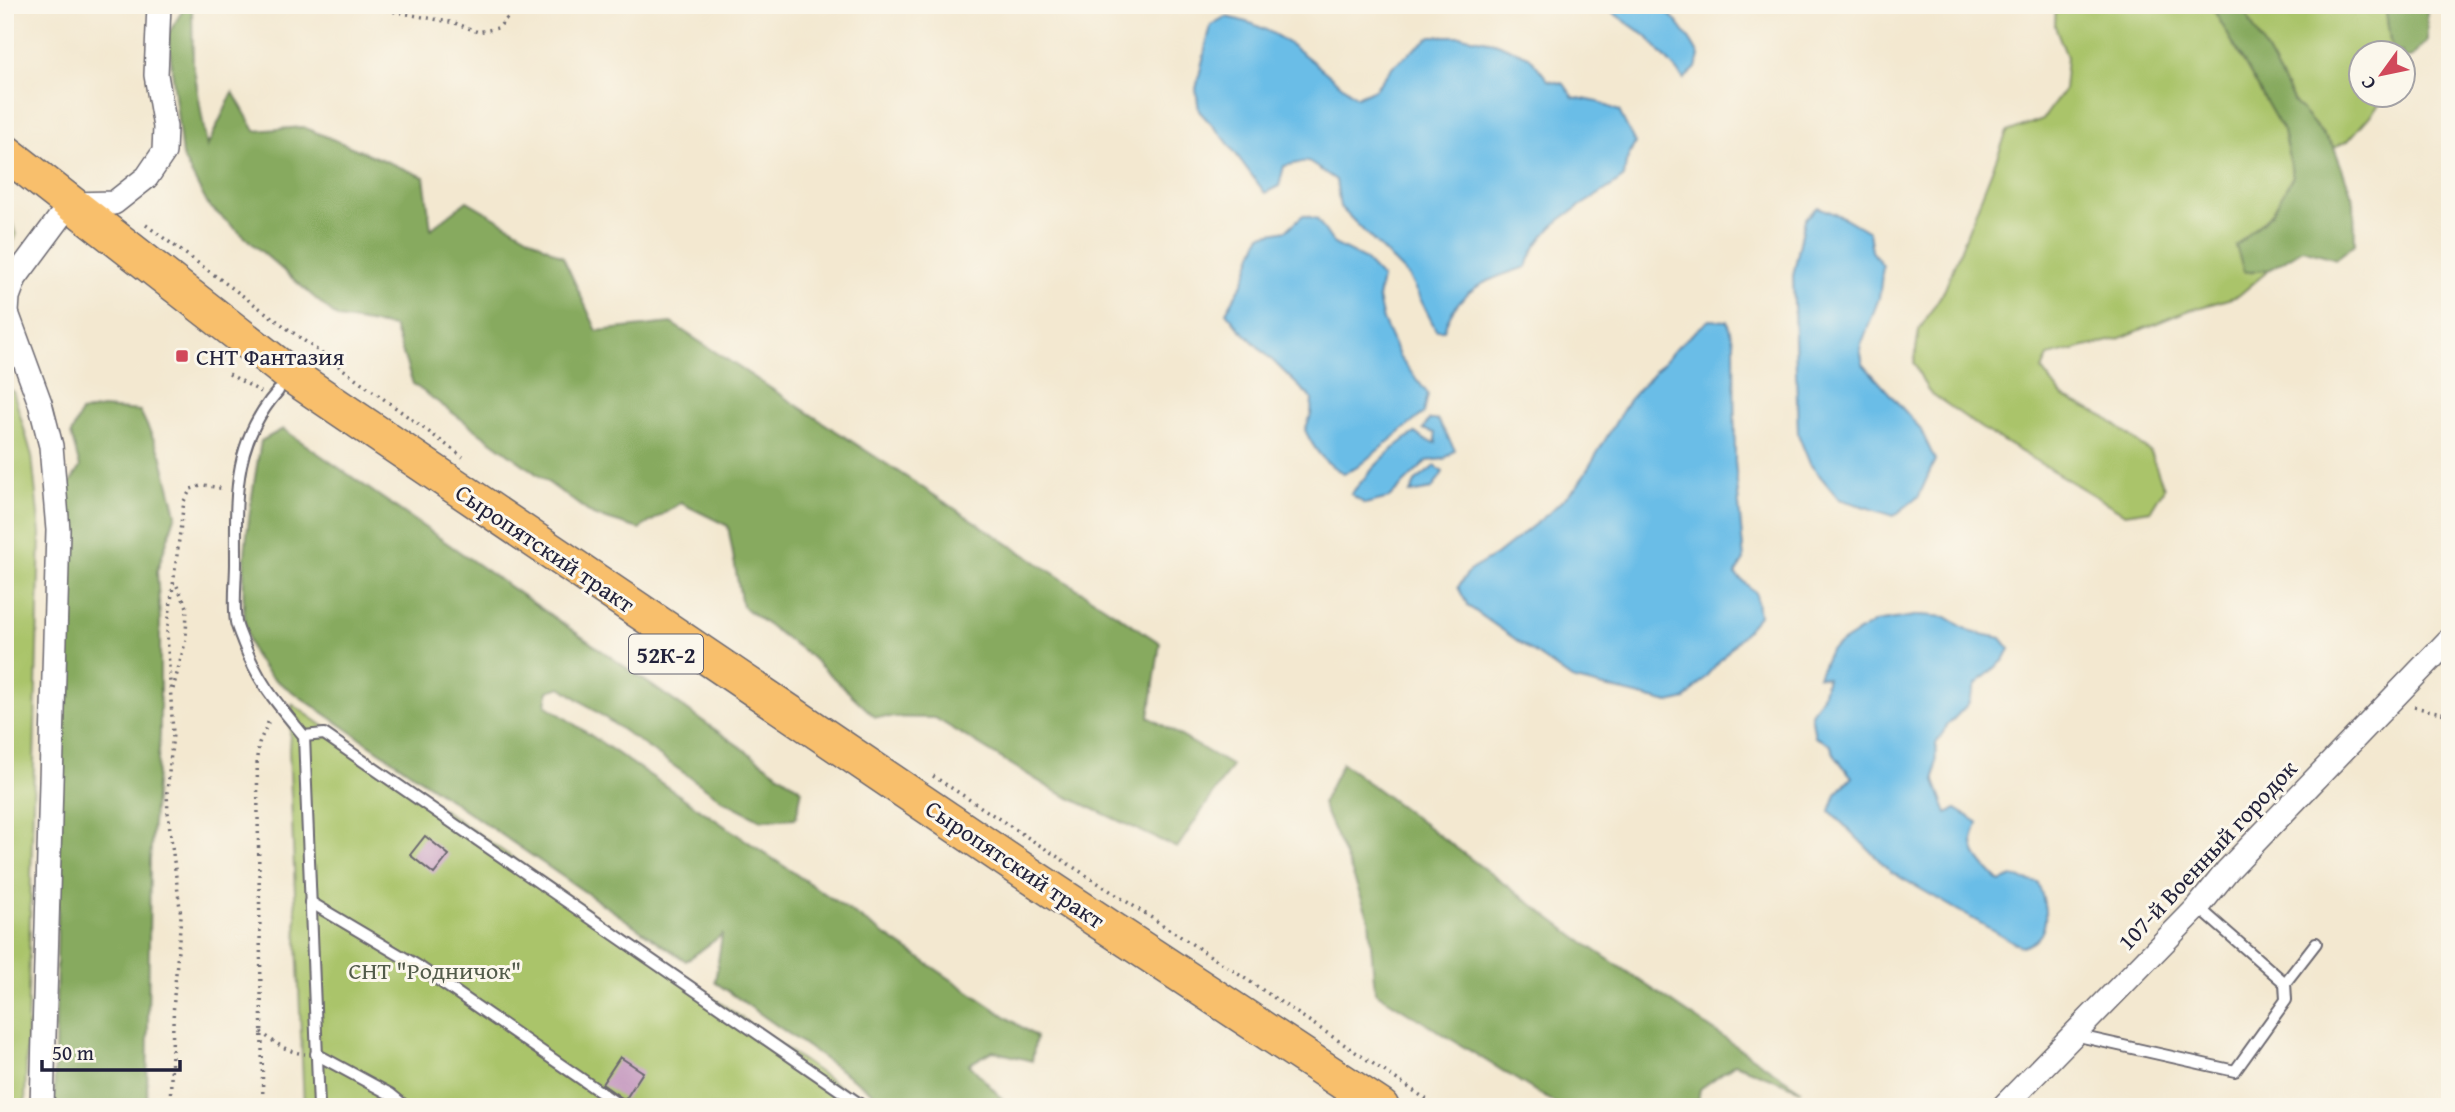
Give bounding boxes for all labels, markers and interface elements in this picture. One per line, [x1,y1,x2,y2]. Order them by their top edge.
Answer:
north arrow [2346,38,2416,108]
text: С [2353,71,2382,95]
place label: СНТ Фантазия [196,339,345,374]
marker: СНТ Фантазия [174,348,190,364]
street label: Сыропятский тракт [448,475,642,621]
road number: 52К-2 [629,634,703,674]
street label: 107-й Военный городок [2109,752,2305,958]
street label: Сыропятский тракт [918,791,1112,937]
park label: СНТ "Родничок" [349,953,521,988]
scale bar [42,1028,180,1072]
text: 50 m [52,1037,94,1068]

